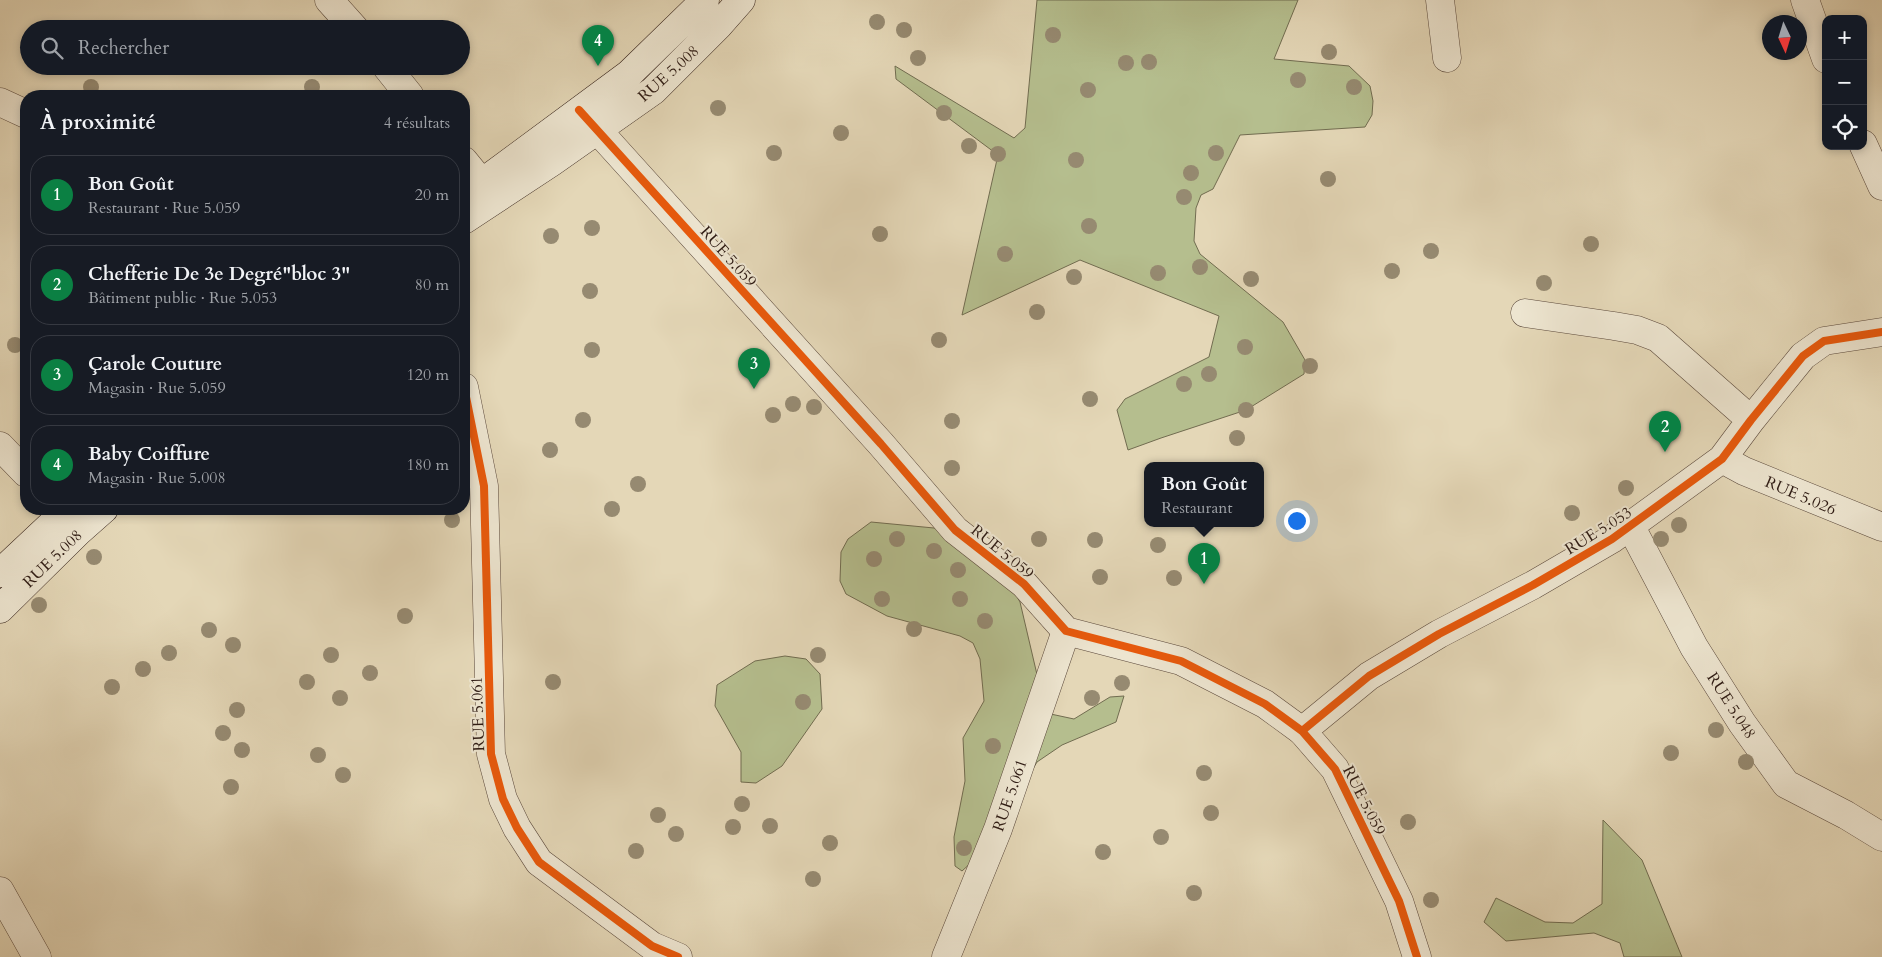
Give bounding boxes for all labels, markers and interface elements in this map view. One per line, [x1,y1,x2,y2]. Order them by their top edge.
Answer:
north arrow [1762,15,1807,60]
map controls [1822,15,1867,150]
button: + [1822,15,1867,60]
search box [20,20,470,75]
pin: 4 [582,25,614,66]
icon: search [38,34,66,62]
text: Rechercher [78,35,169,61]
street label: RUE 5.008 [633,40,704,107]
button: − [1822,60,1867,105]
button: locate [1822,105,1867,150]
text: À proximité [40,108,156,137]
text: 4 résultats [384,112,450,134]
text: Bon Goût [88,171,174,197]
text: 1 [53,184,61,206]
text: 20 m [415,184,449,206]
text: Restaurant · Rue 5.059 [88,197,240,219]
street label: RUE 5.059 [695,221,762,292]
text: Chefferie De 3e Degré''bloc 3'' [88,261,350,287]
text: 2 [53,274,61,296]
text: 80 m [415,274,449,296]
text: Bâtiment public · Rue 5.053 [88,287,277,309]
pin: 3 [738,348,770,389]
text: Çarole Couture [88,351,222,377]
text: 3 [53,364,61,386]
text: 120 m [407,364,449,386]
text: Magasin · Rue 5.059 [88,377,226,399]
pin: 2 [1649,411,1681,452]
text: Baby Coiffure [88,441,210,467]
text: 4 [53,454,61,476]
text: 180 m [407,454,449,476]
popup [1144,462,1264,527]
text: Magasin · Rue 5.008 [88,467,226,489]
text: Bon Goût [1161,471,1247,497]
street label: RUE 5.026 [1762,471,1840,521]
text: Restaurant [1161,497,1233,519]
street label: RUE 5.053 [1561,502,1636,560]
your location [1284,508,1310,534]
street label: RUE 5.059 [966,520,1039,584]
street label: RUE 5.008 [18,525,87,593]
pin: 1 [1188,543,1220,584]
street label: RUE 5.048 [1701,668,1761,743]
street label: RUE 5.061 [466,676,490,752]
street label: RUE 5.061 [987,756,1033,834]
street label: RUE 5.059 [1337,762,1391,839]

